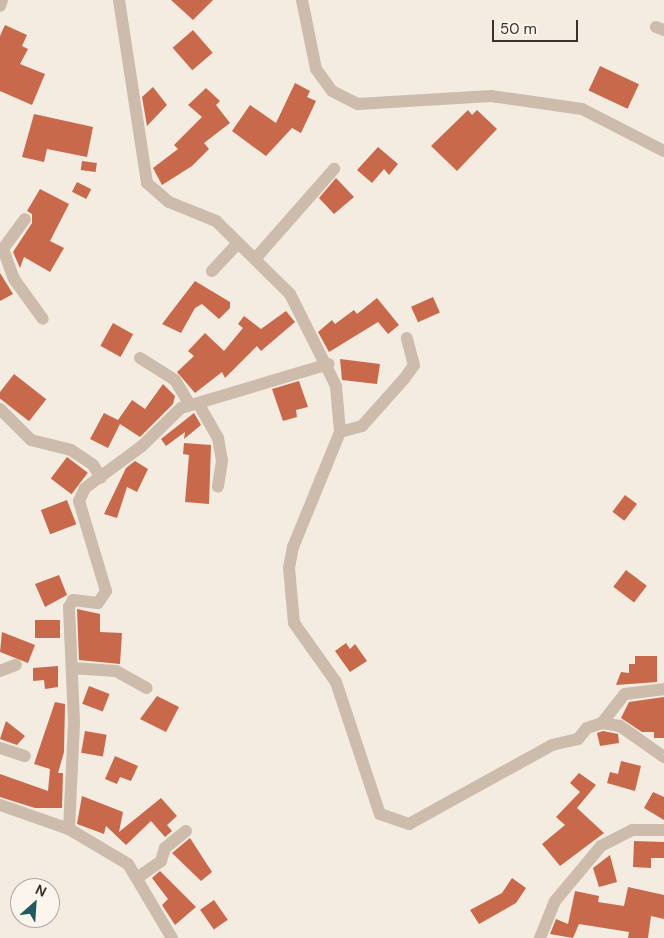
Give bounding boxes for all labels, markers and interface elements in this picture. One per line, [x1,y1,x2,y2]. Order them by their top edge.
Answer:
scale bar [494,10,580,42]
text: 50 m [500,19,537,39]
north arrow [10,878,60,928]
text: N [33,880,50,901]

